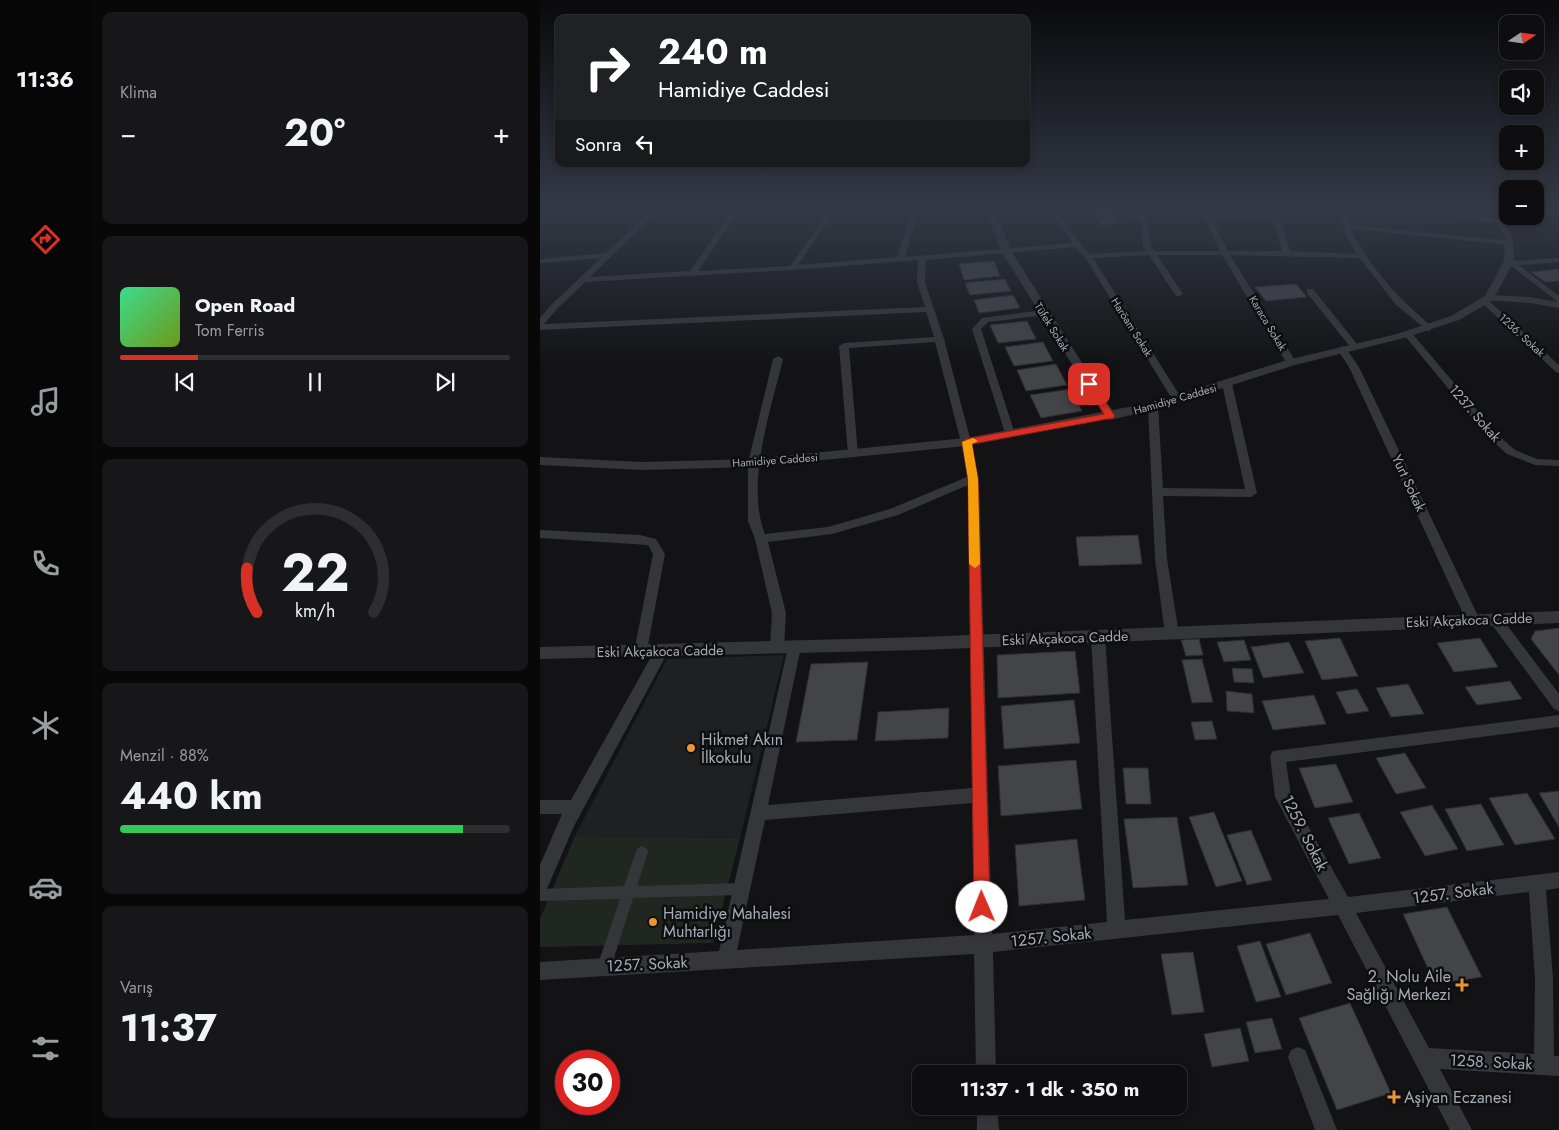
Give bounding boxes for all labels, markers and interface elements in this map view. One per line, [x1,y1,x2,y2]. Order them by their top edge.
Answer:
north arrow [1499,15,1544,60]
map controls [1499,15,1544,225]
text: 240 m [658,27,768,77]
icon: right [575,35,640,100]
text: 11:36 [16,63,74,95]
button: sound [1499,70,1544,115]
text: Hamidiye Caddesi [658,73,829,105]
text: Klima [120,81,157,104]
text: 20° [284,105,345,160]
text: − [120,113,137,154]
text: + [493,113,510,154]
button: + [1499,125,1544,170]
icon: left [631,130,659,158]
text: Sonra [575,131,621,158]
button: − [1499,180,1544,225]
icon: directions [28,222,63,257]
text: Open Road [195,292,295,319]
street label: Karaca Sokak [1245,293,1291,354]
street label: Haröam Sokak [1107,294,1157,360]
street label: Tüfek Sokak [1031,299,1073,355]
street label: 1236. Sokak [1496,310,1548,360]
text: Tom Ferris [195,319,264,342]
pin [1068,363,1110,405]
icon: previous [171,368,199,396]
icon: pause [301,368,329,396]
icon: next [431,368,459,396]
icon: arrive [1075,370,1103,398]
street label: Hamidiye Caddesi [1132,379,1219,419]
street label: 1237. Sokak [1444,380,1506,447]
icon: music [28,384,63,419]
street label: Hamidiye Caddesi [732,449,818,471]
street label: Yurt Sokak [1387,451,1431,516]
text: 22 [281,535,349,611]
icon: phone [28,546,63,581]
text: km/h [295,598,335,624]
street label: Eski Akçakoca Cadde [1405,608,1533,632]
street label: Eski Akçakoca Cadde [1001,626,1129,650]
street label: Eski Akçakoca Cadde [596,640,724,662]
icon: climate [28,708,63,743]
place label: Hikmet Akın İlkokulu [701,728,783,769]
marker: Hikmet Akın İlkokulu [685,742,697,754]
text: Menzil · 88% [120,744,209,767]
text: 440 km [120,768,263,823]
street label: 1259. Sokak [1276,791,1334,876]
icon: car [28,870,63,905]
street label: 1257. Sokak [1411,877,1496,909]
position arrow [955,880,1007,932]
place label: Hamidiye Mahalesi Muhtarlığı [663,902,791,943]
marker: Hamidiye Mahalesi Muhtarlığı [647,916,659,928]
street label: 1257. Sokak [1010,921,1093,953]
street label: 1257. Sokak [606,950,689,978]
place label: 2. Nolu Aile Sağlığı Merkezi [1346,965,1451,1006]
text: Varış [120,976,153,999]
marker: 2. Nolu Aile Sağlığı Merkezi [1455,978,1469,992]
text: 11:37 [120,1000,217,1055]
icon: filters [28,1031,63,1066]
street label: 1258. Sokak [1449,1048,1534,1076]
speed limit sign: 30 [555,1050,620,1115]
text: 11:37 · 1 dk · 350 m [960,1076,1139,1103]
place label: Aşiyan Eczanesi [1404,1086,1512,1109]
marker: Aşiyan Eczanesi [1388,1091,1400,1103]

